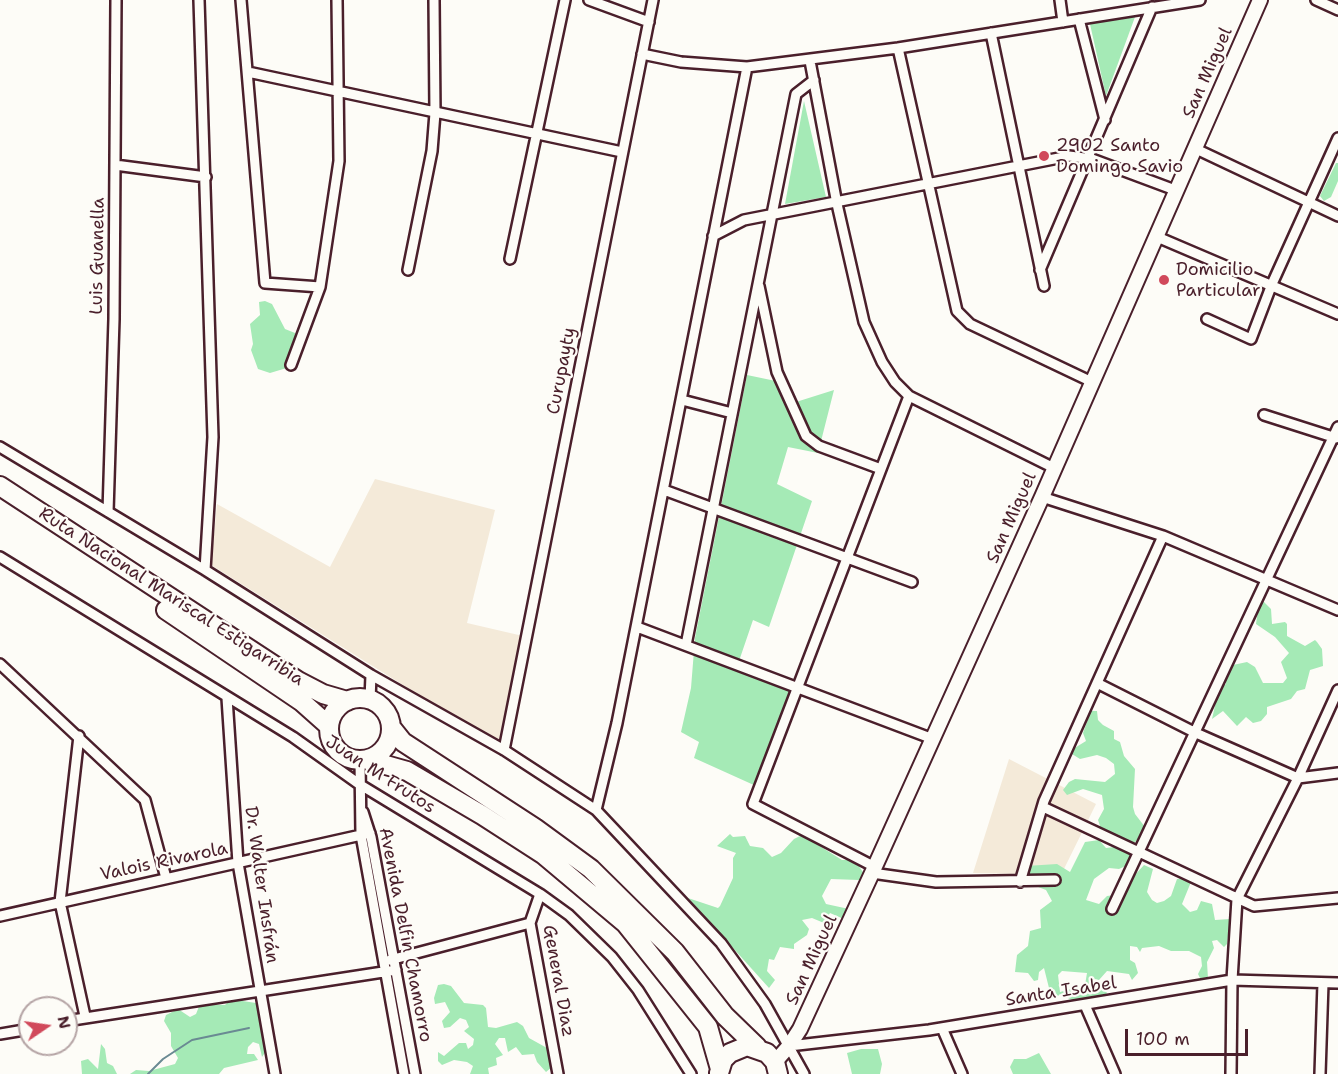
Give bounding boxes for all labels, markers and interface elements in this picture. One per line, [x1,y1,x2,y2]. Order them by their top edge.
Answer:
street label: San Miguel [1178,24,1238,122]
place label: 2902 Santo Domingo Savio [1056,135,1183,178]
marker: 2902 Santo Domingo Savio [1037,149,1051,163]
street label: Luis Guanella [86,197,110,315]
place label: Domicilio Particular [1176,259,1261,302]
marker: Domicilio Particular [1157,273,1171,287]
street label: Curupayty [543,326,581,416]
street label: San Miguel [982,469,1042,567]
street label: Ruta Nacional Mariscal Estigarribia [35,503,307,691]
street label: Juan M Frutos [321,731,439,819]
street label: Dr. Walter Insfrán [239,805,283,965]
street label: Avenida Delfin Chamorro [374,826,436,1044]
street label: Valois Rivarola [98,838,230,886]
street label: San Miguel [782,912,842,1008]
street label: General Diaz [538,923,578,1039]
street label: Santa Isabel [1004,973,1118,1011]
north arrow [18,996,78,1056]
text: N [52,1014,76,1031]
scale bar [1128,1017,1251,1055]
text: 100 m [1136,1027,1190,1051]

